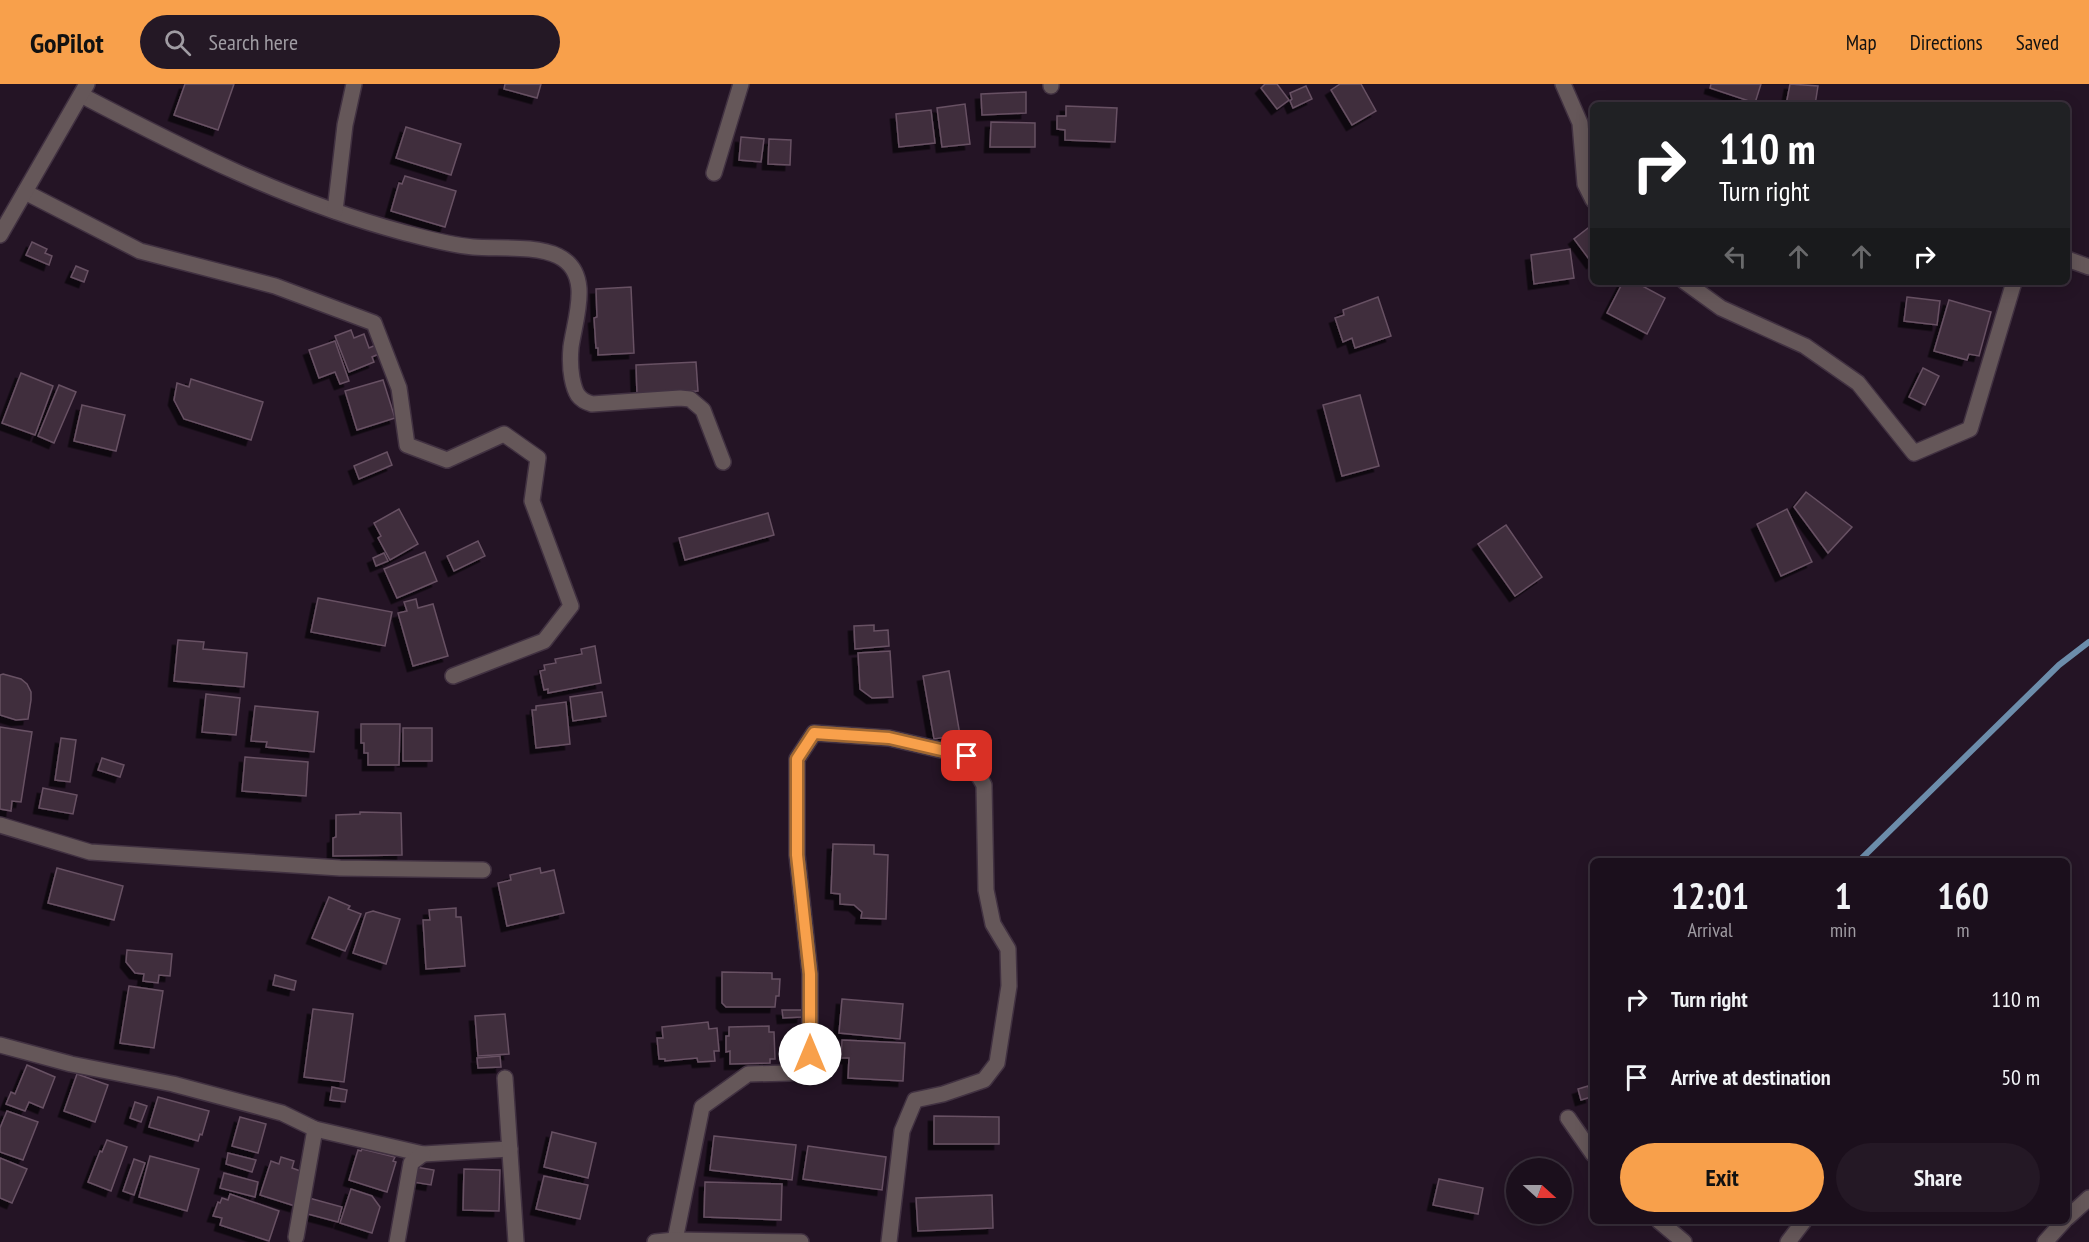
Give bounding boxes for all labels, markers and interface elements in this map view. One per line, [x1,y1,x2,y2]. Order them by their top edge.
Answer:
search box [140,15,560,69]
text: GoPilot [30,24,104,61]
icon: search [161,26,194,59]
text: Search here [209,28,298,56]
text: Map [1846,29,1877,56]
text: Directions [1910,29,1983,56]
text: Saved [2016,29,2059,56]
text: 110 m [1719,121,1816,176]
icon: right [1620,126,1698,204]
text: Turn right [1719,174,1810,208]
icon: left [1719,240,1752,273]
icon: ahead [1782,240,1815,273]
icon: ahead [1845,240,1878,273]
icon: right [1908,240,1941,273]
pin [941,730,992,781]
icon: arrive [950,739,983,772]
text: 12:01 [1671,872,1749,919]
text: 1 [1834,872,1852,919]
text: 160 [1937,872,1989,919]
text: Arrival [1687,917,1733,943]
text: min [1830,917,1856,943]
text: m [1957,917,1970,943]
icon: right [1620,983,1653,1016]
text: Turn right [1671,985,1748,1013]
text: 110 m [1991,985,2040,1013]
position arrow [778,1022,842,1086]
icon: arrive [1620,1061,1653,1094]
text: Arrive at destination [1671,1063,1831,1091]
text: 50 m [2001,1063,2040,1091]
button: Exit [1620,1143,1824,1212]
button: Share [1836,1143,2040,1212]
north arrow [1506,1158,1572,1224]
map controls [1506,1158,1572,1224]

